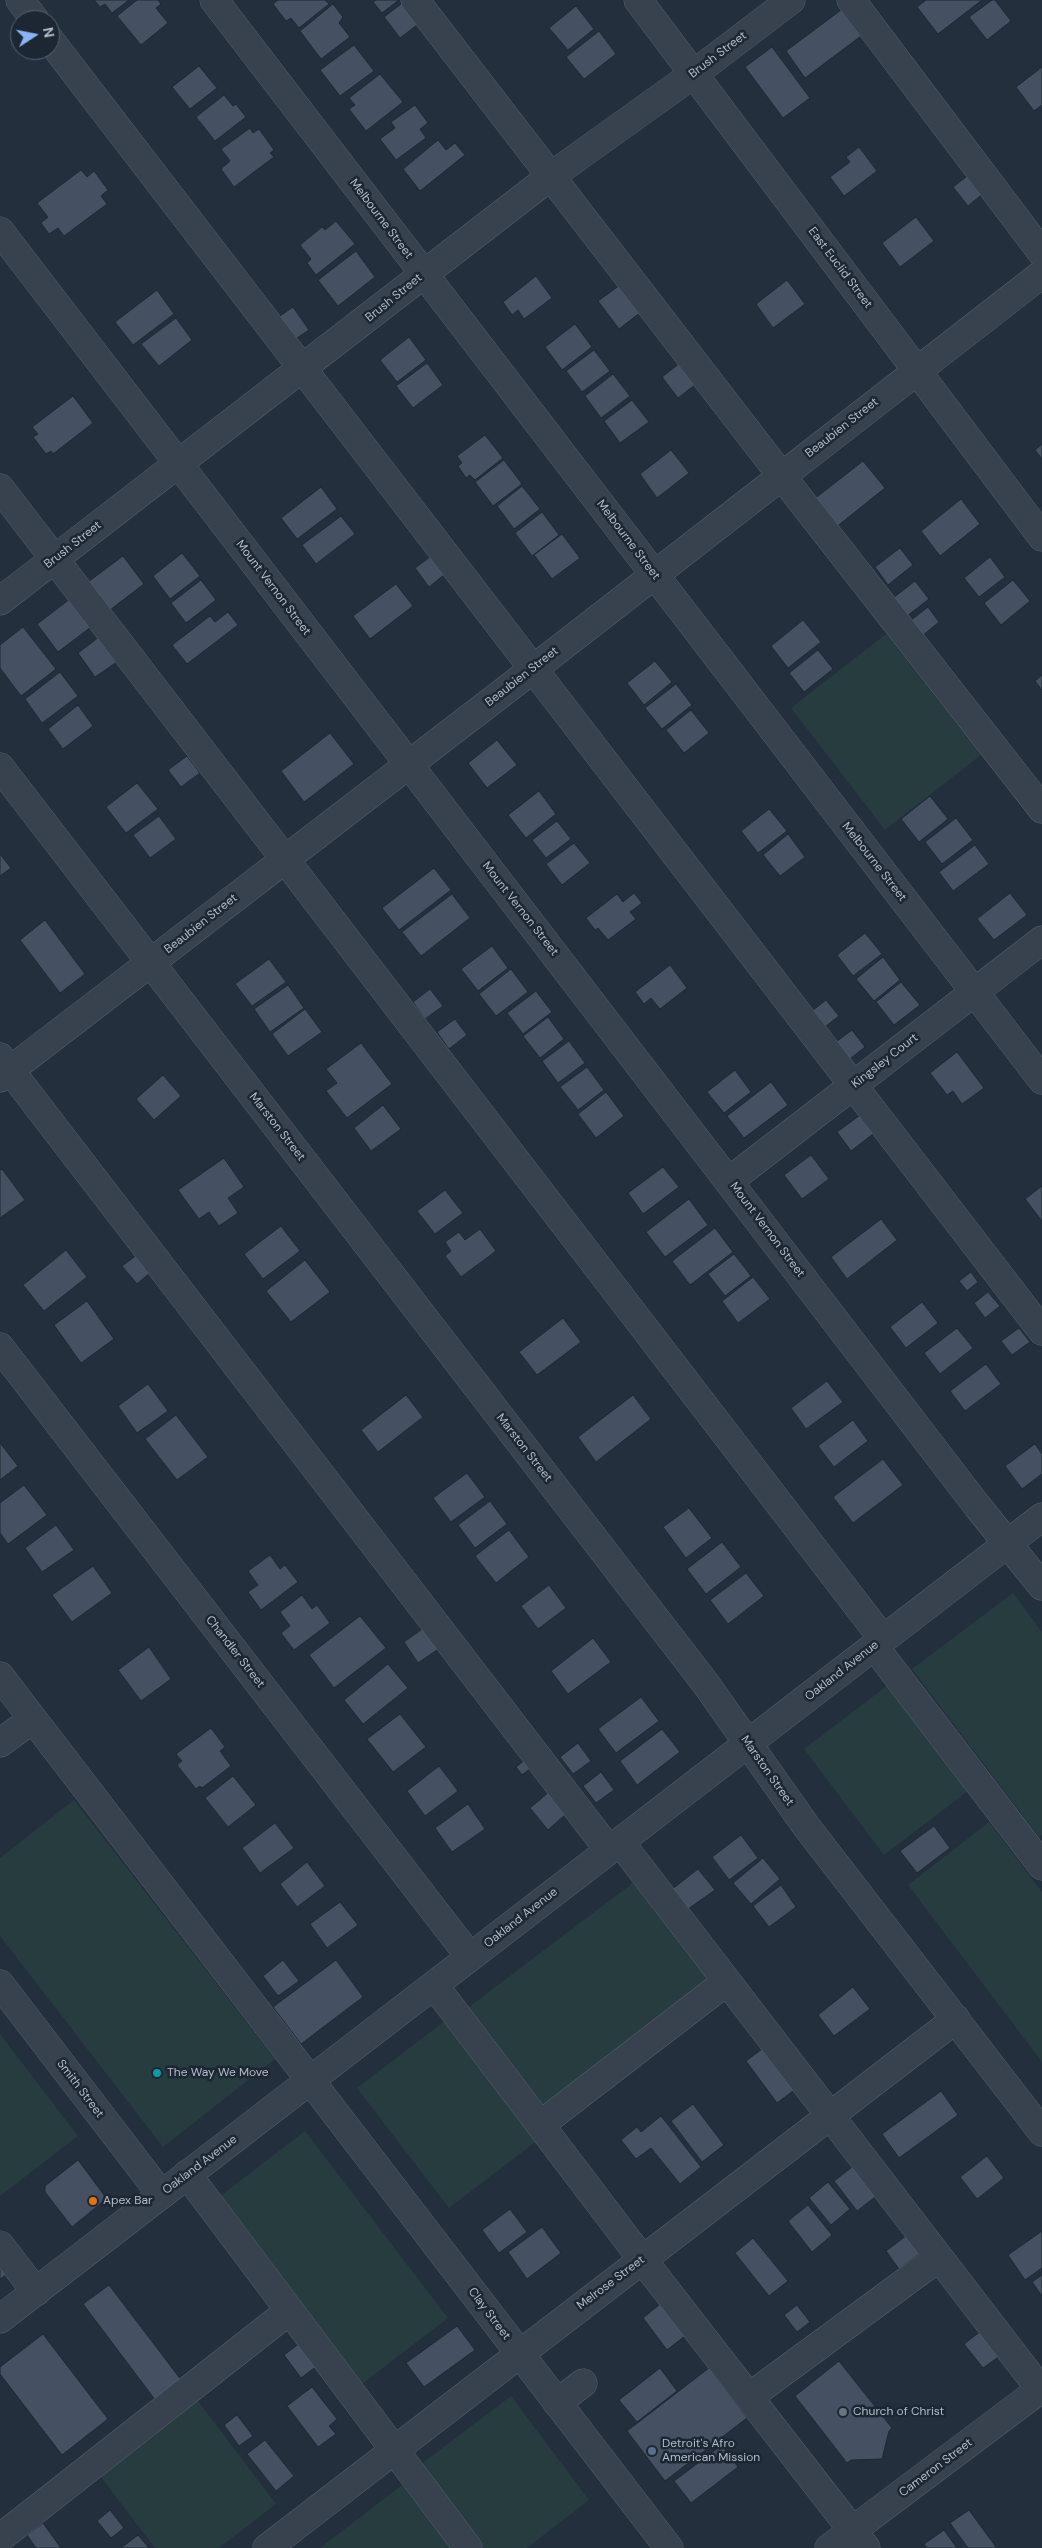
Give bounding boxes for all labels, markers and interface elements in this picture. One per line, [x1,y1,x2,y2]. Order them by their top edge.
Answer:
north arrow [10,10,60,60]
text: N [39,26,59,39]
street label: Brush Street [686,29,750,81]
street label: Melbourne Street [346,176,416,262]
street label: East Euclid Street [805,225,875,311]
street label: Brush Street [363,271,425,325]
street label: Beaubien Street [803,395,881,461]
street label: Melbourne Street [593,497,663,583]
street label: Brush Street [42,518,104,572]
street label: Mount Vernon Street [233,538,313,638]
street label: Beaubien Street [483,644,561,710]
street label: Melbourne Street [839,820,909,904]
street label: Mount Vernon Street [479,859,561,959]
street label: Beaubien Street [162,891,240,957]
street label: Kingsley Court [849,1031,921,1091]
street label: Marston Street [246,1090,308,1164]
street label: Mount Vernon Street [727,1180,807,1280]
street label: Marston Street [493,1411,555,1485]
street label: Chandler Street [202,1613,268,1691]
street label: Oakland Avenue [802,1638,882,1704]
street label: Marston Street [737,1733,797,1809]
street label: Oakland Avenue [481,1885,561,1951]
street label: Smith Street [53,2057,107,2121]
place label: The Way We Move [167,2066,269,2080]
marker: The Way We Move [151,2067,163,2079]
street label: Oakland Avenue [160,2132,240,2198]
place label: Apex Bar [103,2194,152,2208]
marker: Apex Bar [87,2195,99,2207]
street label: Melrose Street [574,2253,648,2313]
street label: Clay Street [465,2285,513,2343]
place label: Church of Christ [853,2405,944,2419]
marker: Church of Christ [837,2406,849,2418]
street label: Cameron Street [897,2436,975,2500]
place label: Detroit's Afro American Mission [662,2437,760,2465]
marker: Detroit's Afro American Mission [646,2445,658,2457]

